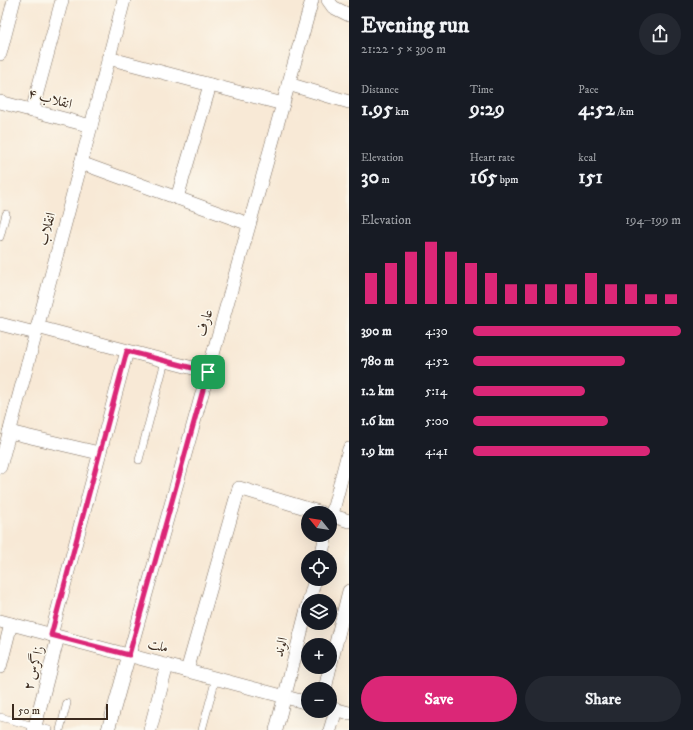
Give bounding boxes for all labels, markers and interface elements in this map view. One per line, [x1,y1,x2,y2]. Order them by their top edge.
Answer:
text: Evening run [361,12,469,39]
button: share [639,13,681,55]
text: 21:22 · 5 × 390 m [361,41,446,57]
text: Distance [361,83,399,97]
text: Time [470,83,494,97]
text: Pace [578,83,599,97]
street label: انقلاب ۴ [26,85,74,113]
text: 1.95 [361,97,393,122]
text: 9:29 [470,97,505,122]
text: 4:52 [578,97,615,122]
text: km [393,105,409,119]
text: /km [615,105,634,119]
text: Elevation [361,151,404,165]
text: Heart rate [470,151,515,165]
text: kcal [578,151,596,165]
text: 30 [361,165,379,190]
text: 165 [470,165,497,190]
text: 151 [578,165,603,190]
text: m [379,173,390,187]
text: bpm [497,173,519,187]
street label: انقلاب [34,210,60,248]
text: Elevation [361,212,411,228]
text: 194–199 m [625,212,681,228]
street label: عارف [192,307,218,339]
text: 390 m [361,323,392,339]
text: 4:30 [425,323,448,339]
text: 780 m [361,353,394,369]
text: 4:52 [425,353,449,369]
pin [191,355,225,389]
icon: arrive [197,361,219,383]
text: 1.2 km [361,383,394,399]
text: 5:14 [425,383,447,399]
text: 1.6 km [361,413,395,429]
text: 5:00 [425,413,449,429]
text: 1.9 km [361,443,394,459]
text: 4:41 [425,443,448,459]
north arrow [301,506,337,542]
map controls [301,506,337,718]
button: locate [301,550,337,586]
button: layers [301,594,337,630]
street label: ملت [146,635,170,657]
street label: الوند [270,635,292,659]
button: + [301,638,337,674]
street label: زاگرس ۲ [18,643,49,692]
button: Save [361,676,517,722]
button: Share [525,676,681,722]
button: − [301,682,337,718]
scale bar [12,702,108,721]
text: 50 m [18,704,40,718]

